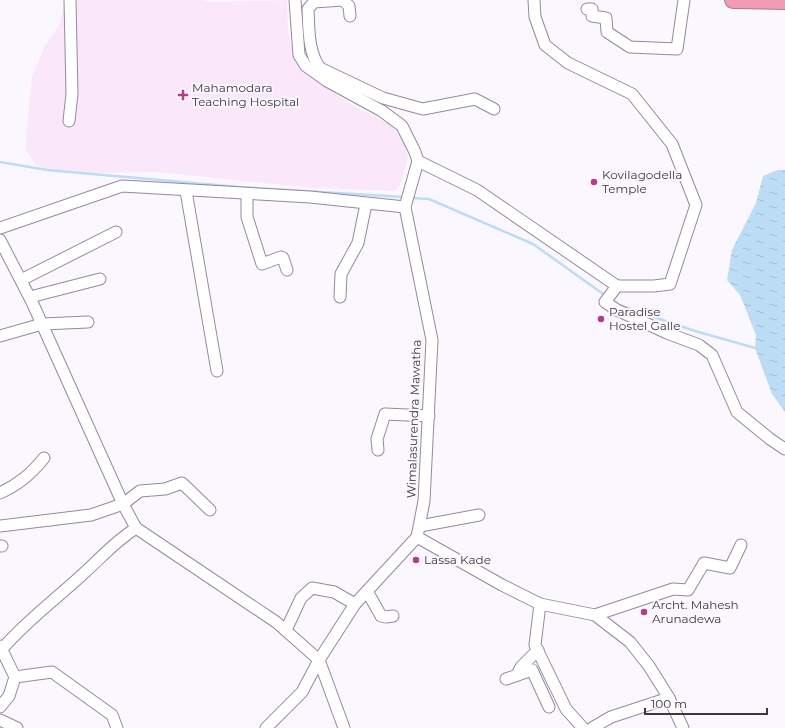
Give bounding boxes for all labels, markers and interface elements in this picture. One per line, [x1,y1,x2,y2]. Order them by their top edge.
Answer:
place label: Mahamodara Teaching Hospital [192,80,299,109]
marker: Mahamodara Teaching Hospital [177,89,189,101]
place label: Kovilagodella Temple [602,167,682,196]
marker: Kovilagodella Temple [589,177,599,187]
place label: Paradise Hostel Galle [609,304,680,333]
marker: Paradise Hostel Galle [596,314,606,324]
street label: Wimalasurendra Mawatha [403,339,424,499]
place label: Lassa Kade [424,552,491,567]
marker: Lassa Kade [411,555,421,565]
place label: Archt. Mahesh Arunadewa [652,597,739,626]
marker: Archt. Mahesh Arunadewa [639,607,649,617]
scale bar [645,690,767,716]
text: 100 m [651,696,687,711]

